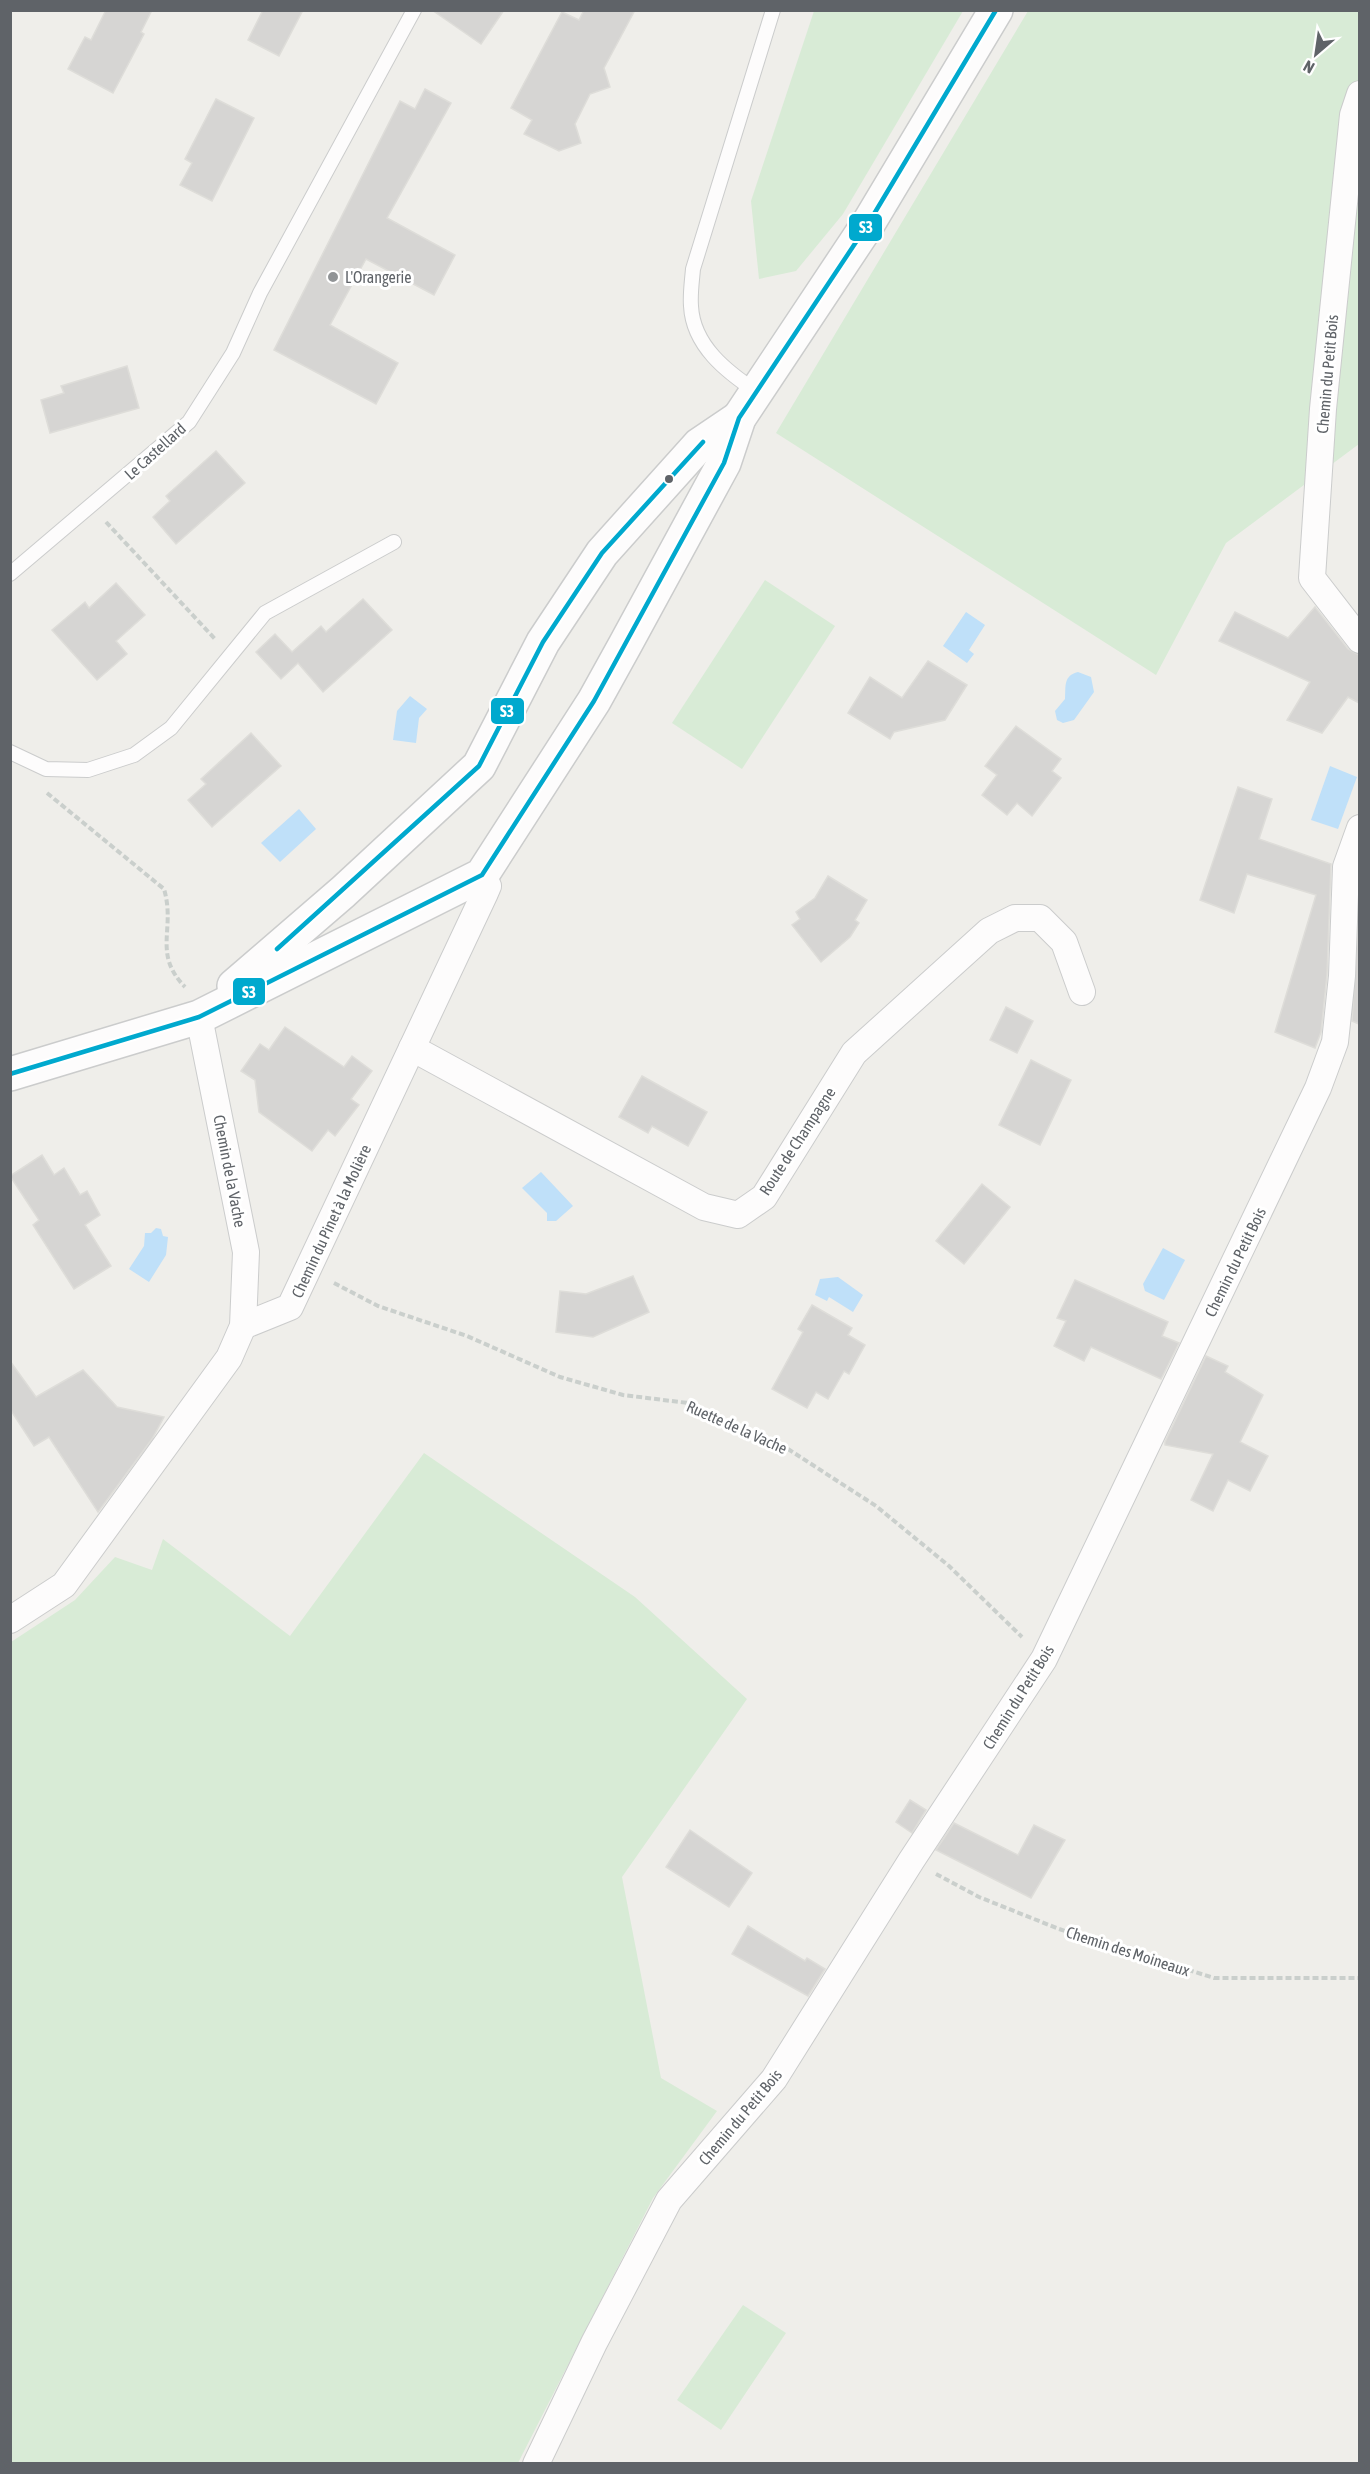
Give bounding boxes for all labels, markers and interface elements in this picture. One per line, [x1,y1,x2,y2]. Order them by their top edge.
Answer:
north arrow [1286,24,1346,84]
text: N [1300,57,1317,77]
line badge: S3 [848,213,883,242]
text: S3 [859,218,873,236]
place label: L'Orangerie [345,268,411,287]
marker: L'Orangerie [326,270,340,284]
street label: Chemin du Petit Bois [1313,313,1341,434]
street label: Le Castellard [121,419,189,483]
unlabelled marker [663,473,675,485]
line badge: S3 [490,697,525,725]
text: S3 [500,702,514,720]
line badge: S3 [232,977,266,1006]
text: S3 [242,983,256,1001]
street label: Route de Champagne [755,1084,839,1199]
street label: Chemin de la Vache [210,1113,250,1229]
street label: Chemin du Pinet à la Molière [288,1142,374,1300]
street label: Chemin du Petit Bois [1201,1204,1269,1320]
street label: Ruette de la Vache [684,1397,790,1457]
street label: Chemin du Petit Bois [979,1641,1057,1752]
street label: Chemin des Moineaux [1064,1923,1192,1980]
street label: Chemin du Petit Bois [695,2065,785,2169]

